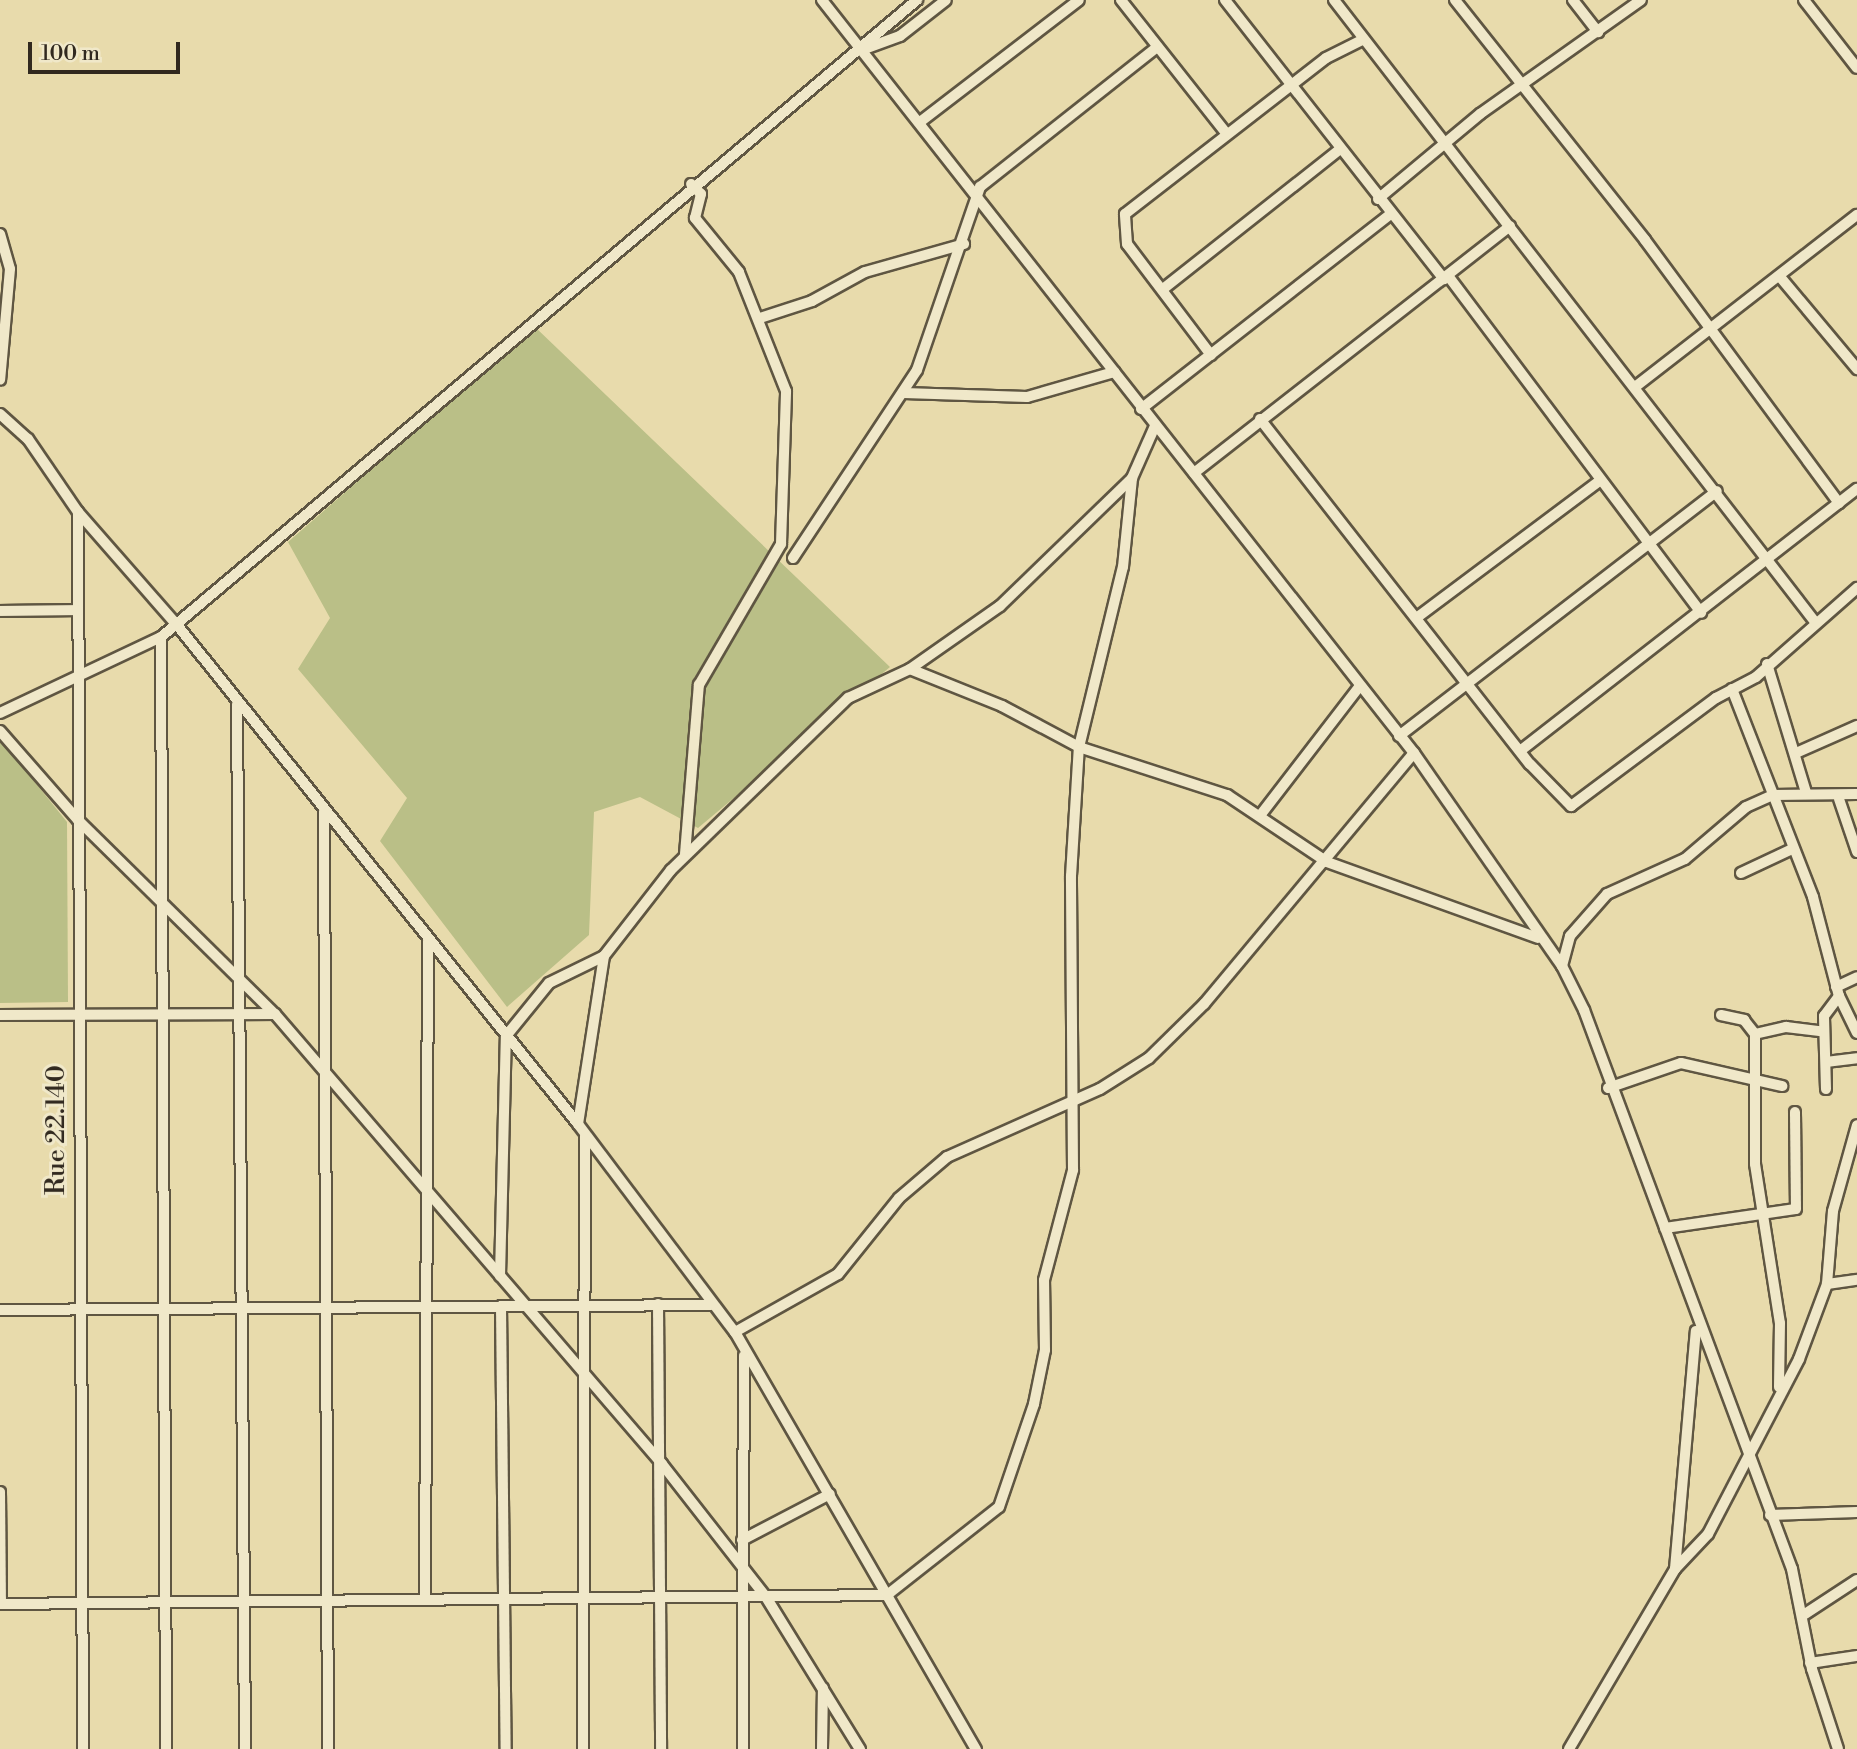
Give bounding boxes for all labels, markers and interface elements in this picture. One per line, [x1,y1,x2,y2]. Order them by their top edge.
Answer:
scale bar [32,28,184,72]
text: 100 m [41,41,100,67]
street label: Rue 22.140 [41,1065,73,1195]

